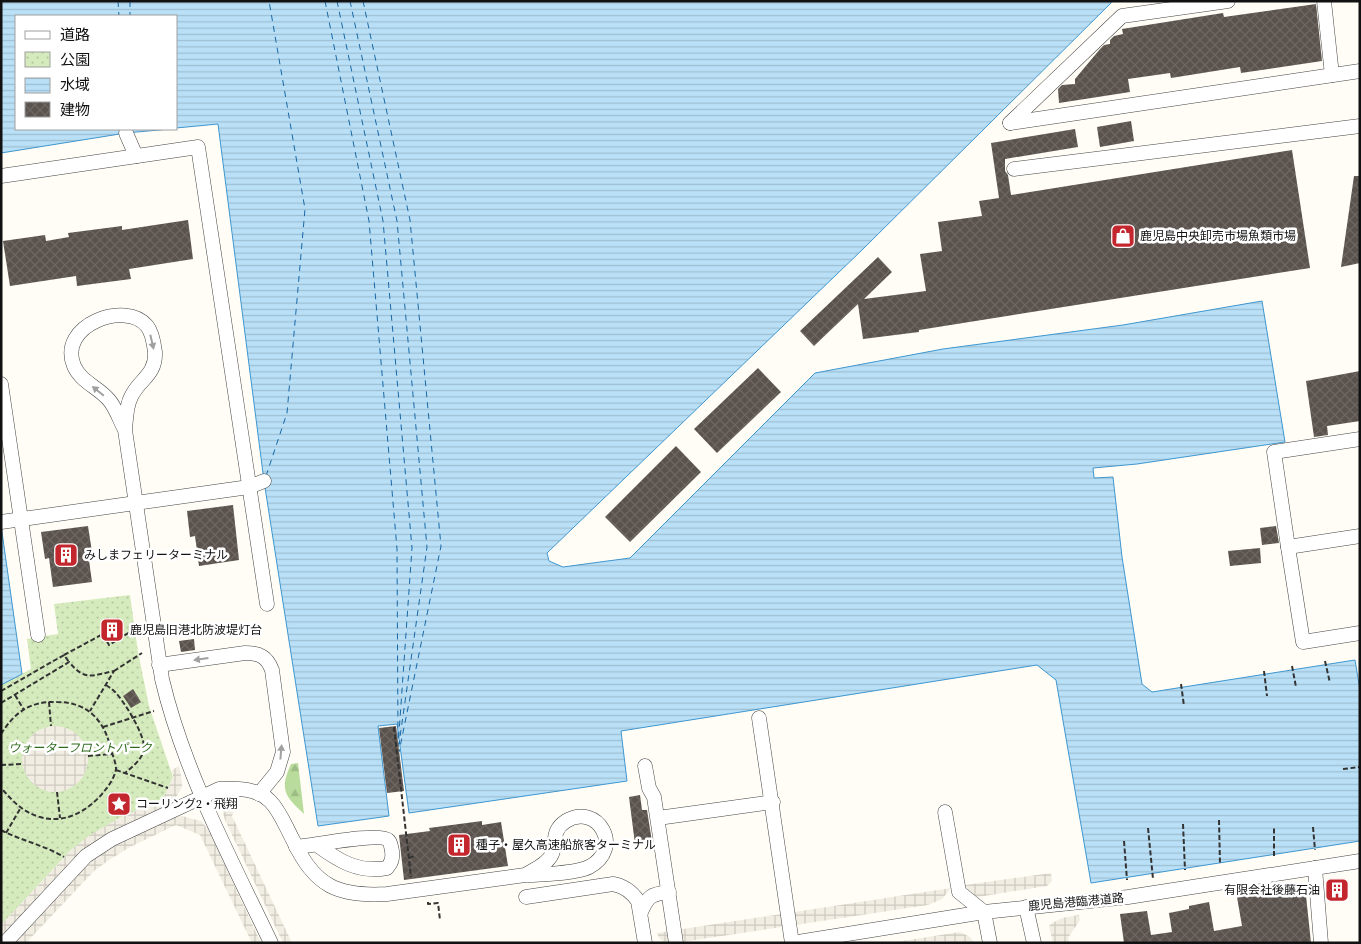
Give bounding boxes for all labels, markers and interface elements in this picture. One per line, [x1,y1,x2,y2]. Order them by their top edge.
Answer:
legend [15,15,178,130]
text: 道路 [60,24,90,45]
text: 公園 [60,49,90,70]
text: 水域 [60,74,90,95]
text: 建物 [60,99,90,120]
shop icon: 鹿児島中央卸売市場魚類市場 [1110,223,1136,249]
place label: 鹿児島中央卸売市場魚類市場 [1140,228,1296,244]
one-way arrow [148,335,156,350]
one-way arrow [91,386,104,397]
building icon: みしまフェリーターミナル [53,542,79,568]
place label: みしまフェリーターミナル [84,547,228,563]
building icon: 鹿児島旧港北防波堤灯台 [99,617,125,643]
place label: 鹿児島旧港北防波堤灯台 [130,622,262,638]
one-way arrow [193,655,209,663]
park label: ウォーターフロントパーク [8,740,153,756]
one-way arrow [277,743,285,759]
place icon: コーリング2・飛翔 [106,791,132,817]
place label: コーリング2・飛翔 [136,796,238,812]
building icon: 種子・屋久高速船旅客ターミナル [446,832,472,858]
place label: 種子・屋久高速船旅客ターミナル [476,837,656,853]
building icon: 有限会社後藤石油 [1324,877,1350,903]
place label: 有限会社後藤石油 [1224,882,1320,898]
street label: 鹿児島港臨港道路 [1027,890,1125,914]

